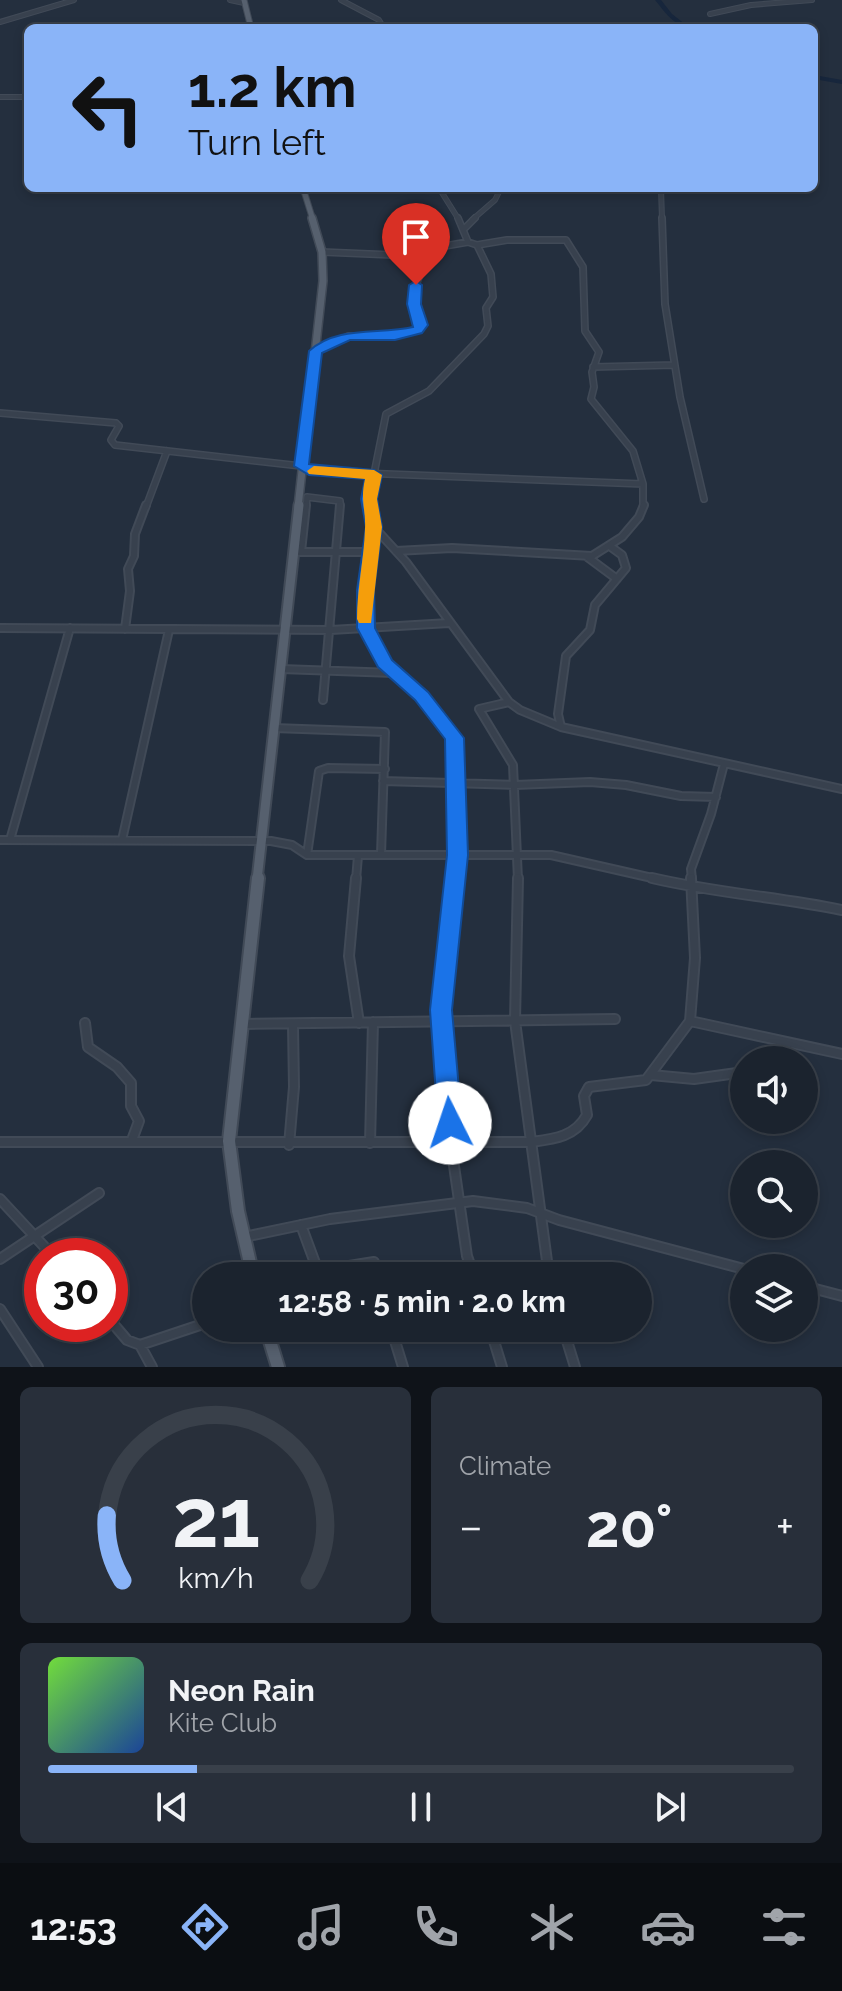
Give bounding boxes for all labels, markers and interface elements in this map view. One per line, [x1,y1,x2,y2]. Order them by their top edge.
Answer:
text: 1.2 km [188,54,357,120]
icon: left [56,56,160,160]
text: Turn left [188,121,326,163]
pin [382,203,450,285]
icon: arrive [394,215,438,259]
map controls [730,1046,818,1342]
button: sound [730,1046,818,1134]
position arrow [408,1081,492,1165]
button: search [730,1150,818,1238]
speed limit sign: 30 [24,1238,128,1342]
button: layers [730,1254,818,1342]
text: 12:58 · 5 min · 2.0 km [278,1284,566,1319]
text: Climate [459,1451,551,1481]
text: 21 [171,1469,260,1566]
text: 20° [586,1491,673,1561]
text: − [459,1501,483,1552]
text: + [776,1501,794,1552]
text: km/h [178,1561,253,1595]
text: Neon Rain [168,1673,315,1708]
text: Kite Club [168,1708,277,1738]
icon: previous [150,1785,194,1829]
icon: pause [399,1785,443,1829]
icon: next [648,1785,692,1829]
icon: directions [177,1899,233,1955]
icon: music [293,1899,349,1955]
icon: phone [408,1899,464,1955]
icon: climate [524,1899,580,1955]
icon: car [640,1899,696,1955]
icon: filters [756,1899,812,1955]
text: 12:53 [30,1906,117,1948]

